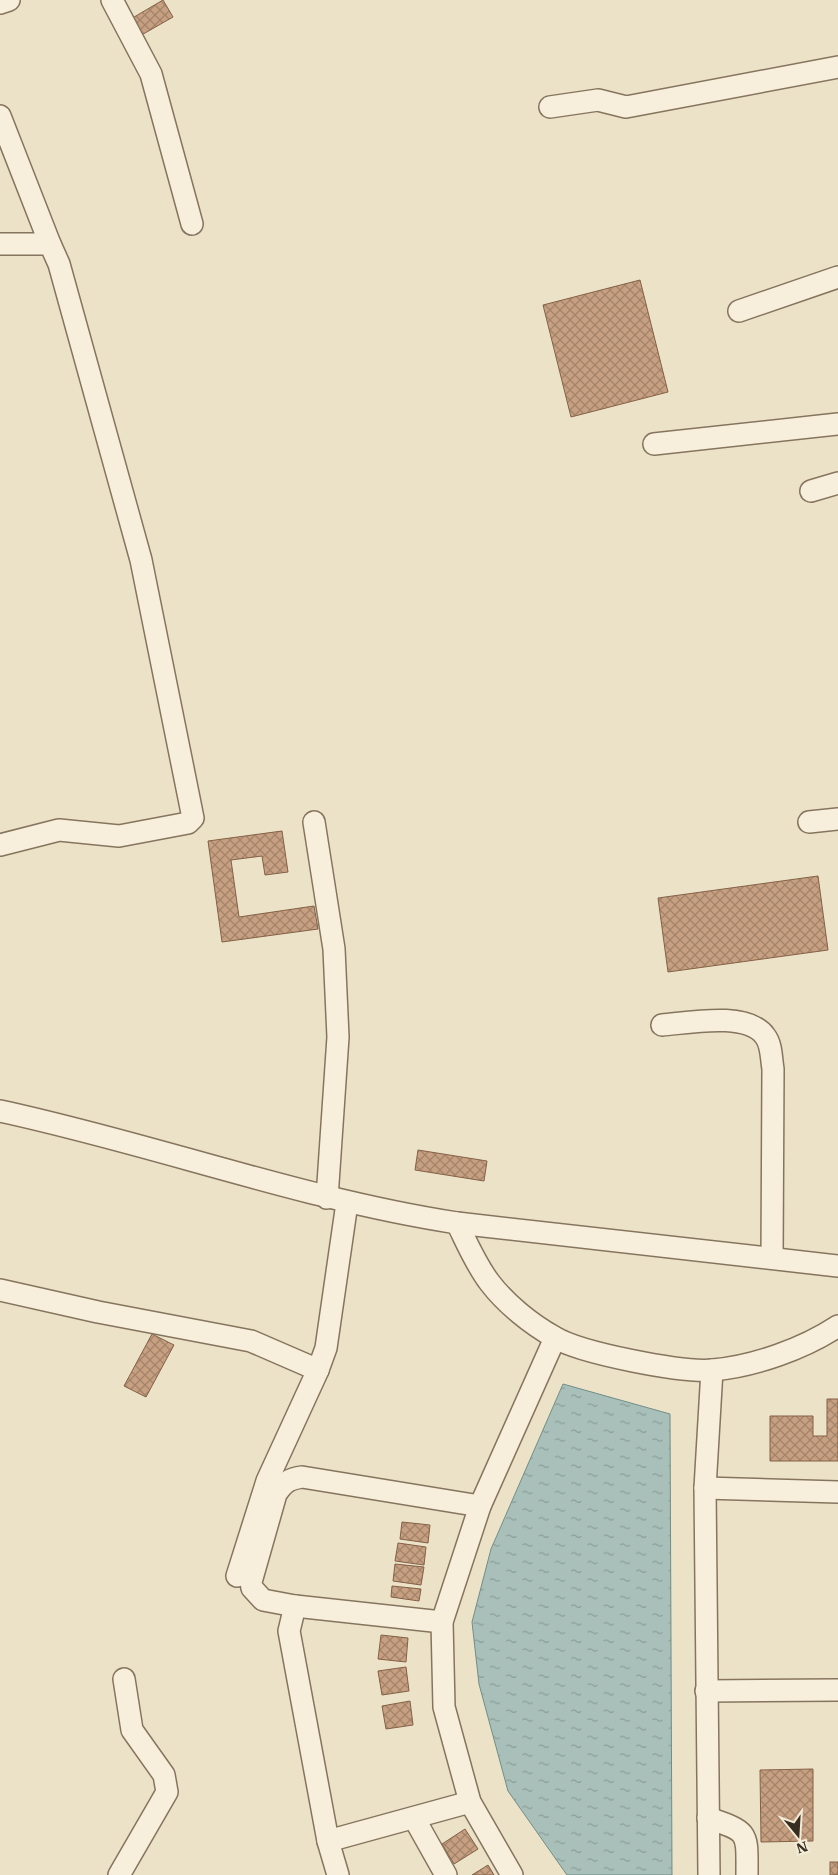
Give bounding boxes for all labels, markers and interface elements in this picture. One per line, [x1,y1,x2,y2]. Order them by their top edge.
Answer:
north arrow [773,1810,823,1860]
text: N [794,1837,810,1858]

